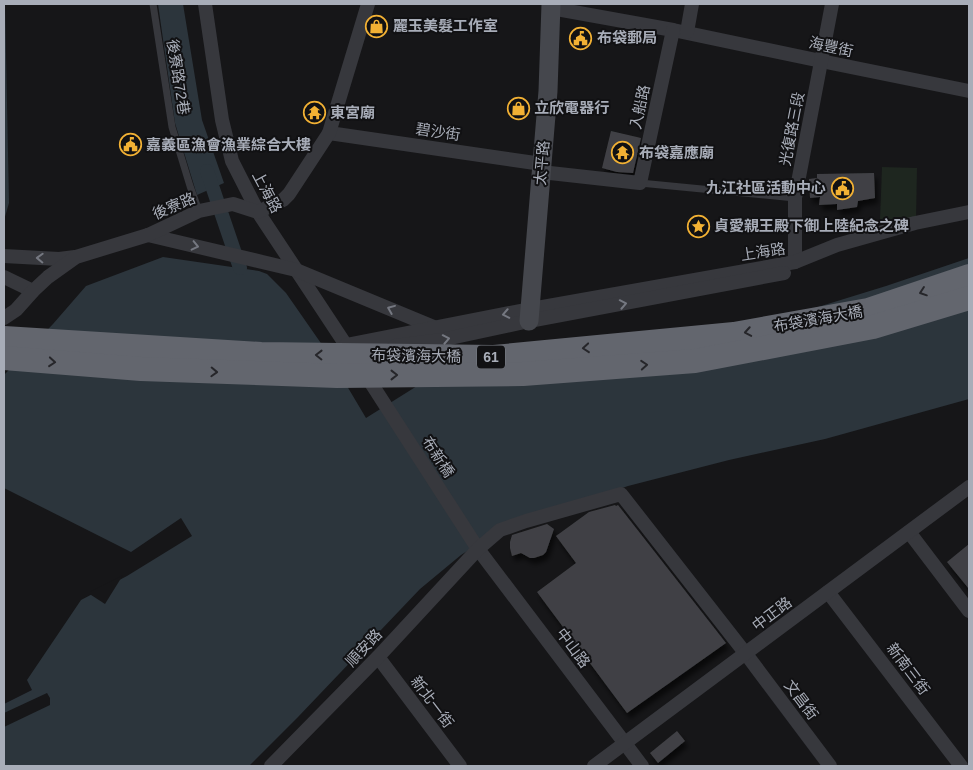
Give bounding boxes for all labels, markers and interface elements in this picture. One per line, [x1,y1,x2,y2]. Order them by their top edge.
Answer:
shop icon: 麗玉美髮工作室 [365,14,389,38]
place label: 麗玉美髮工作室 [393,17,498,34]
public building icon: 布袋郵局 [569,26,593,50]
place label: 布袋郵局 [597,29,657,46]
street label: 海豐街 [807,34,855,60]
street label: 後寮路72巷 [164,38,193,116]
street label: 入船路 [627,83,653,131]
street label: 光復路三段 [776,90,807,167]
shop icon: 立欣電器行 [506,96,530,120]
place label: 立欣電器行 [534,99,609,116]
temple icon: 東宮廟 [302,101,326,125]
place label: 東宮廟 [330,104,375,121]
street label: 碧沙街 [415,120,462,143]
public building icon: 嘉義區漁會漁業綜合大樓 [118,133,142,157]
place label: 嘉義區漁會漁業綜合大樓 [146,136,311,153]
street label: 太平路 [531,140,552,186]
temple icon: 布袋嘉應廟 [611,141,635,165]
place label: 布袋嘉應廟 [639,144,714,161]
street label: 上海路 [249,168,286,216]
public building icon: 九江社區活動中心 [830,176,854,200]
place label: 九江社區活動中心 [706,179,826,196]
street label: 後寮路 [150,189,198,222]
place icon: 貞愛親王殿下御上陸紀念之碑 [686,214,710,238]
place label: 貞愛親王殿下御上陸紀念之碑 [714,217,909,234]
one-way arrow [191,240,200,251]
street label: 上海路 [739,240,786,263]
one-way arrow [36,253,44,264]
one-way arrow [919,286,928,296]
one-way arrow [618,299,627,309]
street label: 布袋濱海大橋 [772,302,864,335]
one-way arrow [387,305,396,315]
one-way arrow [501,308,510,319]
one-way arrow [744,326,752,336]
one-way arrow [442,334,450,344]
one-way arrow [582,342,590,353]
street label: 布袋濱海大橋 [371,346,461,365]
road number: 61 [477,346,505,368]
one-way arrow [315,350,323,360]
one-way arrow [49,356,57,367]
one-way arrow [640,360,648,371]
one-way arrow [211,366,219,377]
one-way arrow [391,370,399,380]
street label: 布新橋 [419,433,458,480]
street label: 中正路 [749,593,795,634]
street label: 順安路 [342,625,385,670]
street label: 中山路 [553,625,594,671]
street label: 新南三街 [884,640,933,698]
street label: 新北一街 [408,673,457,731]
street label: 文昌街 [781,677,822,723]

